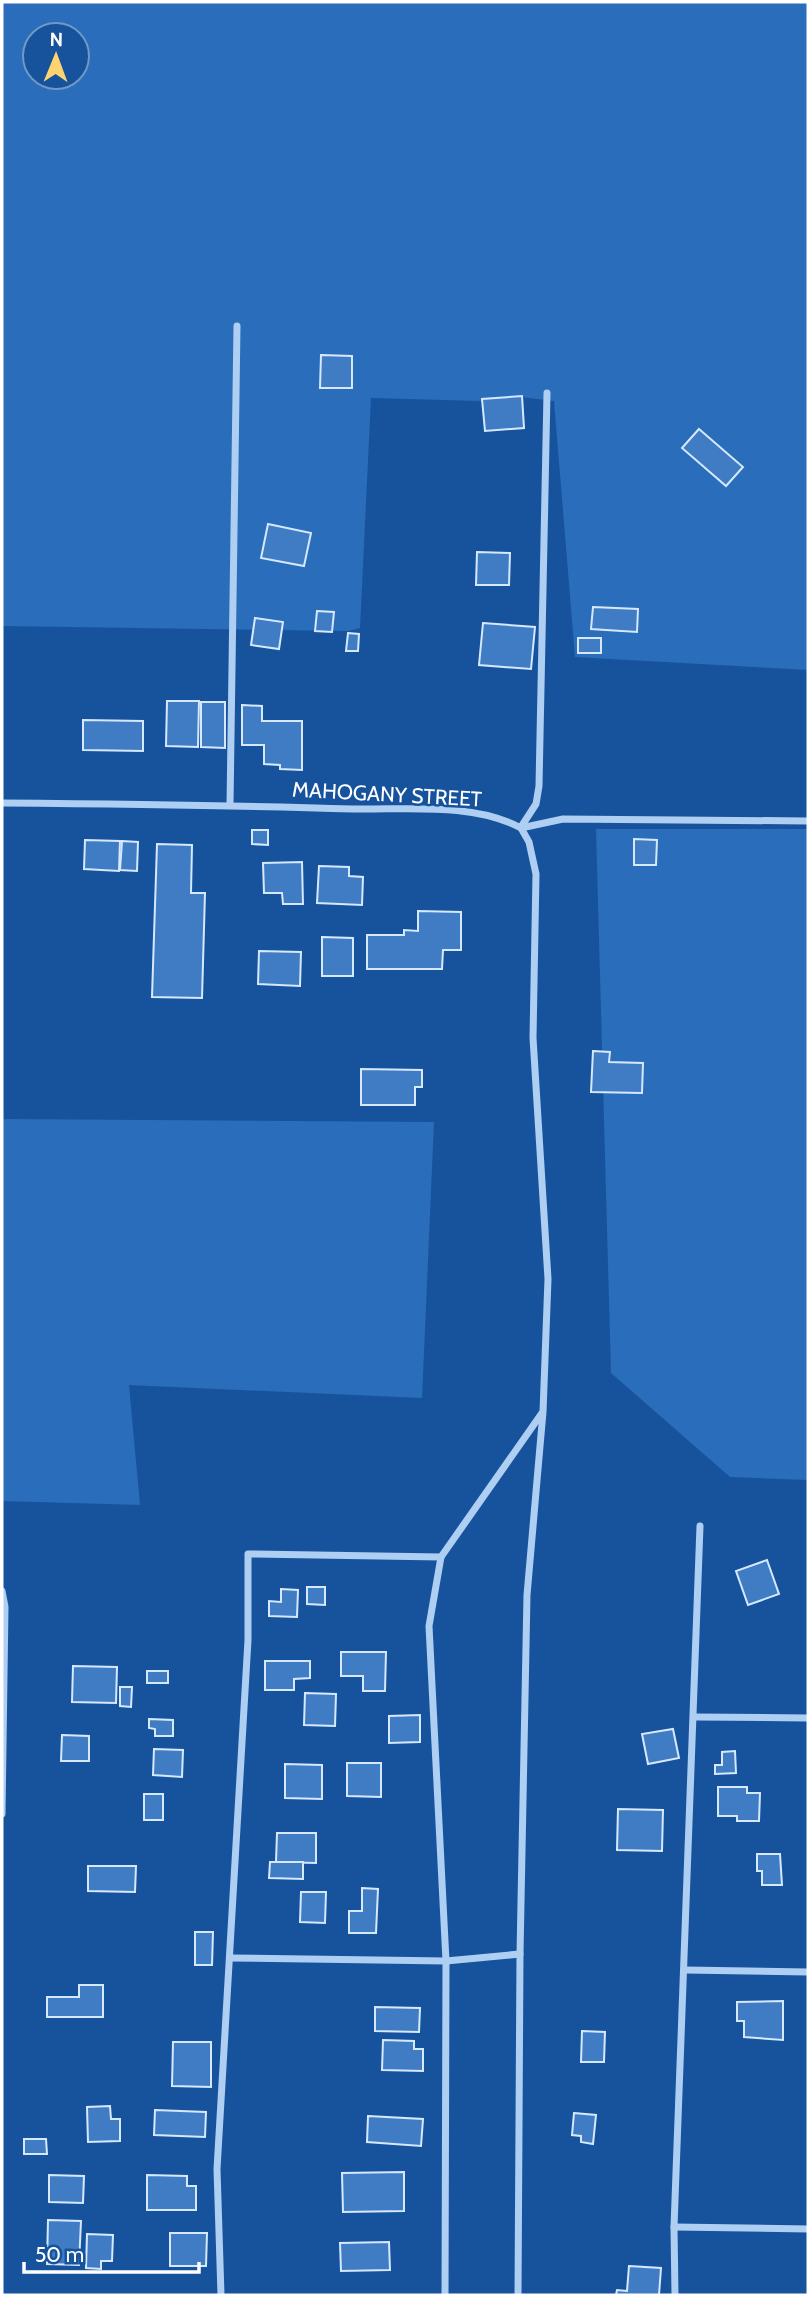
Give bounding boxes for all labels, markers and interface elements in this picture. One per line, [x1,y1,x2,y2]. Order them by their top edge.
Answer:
north arrow [21,21,91,91]
text: N [49,28,63,51]
street label: MAHOGANY STREET [291,777,483,811]
scale bar [24,2230,200,2274]
text: 50 m [35,2242,84,2267]

